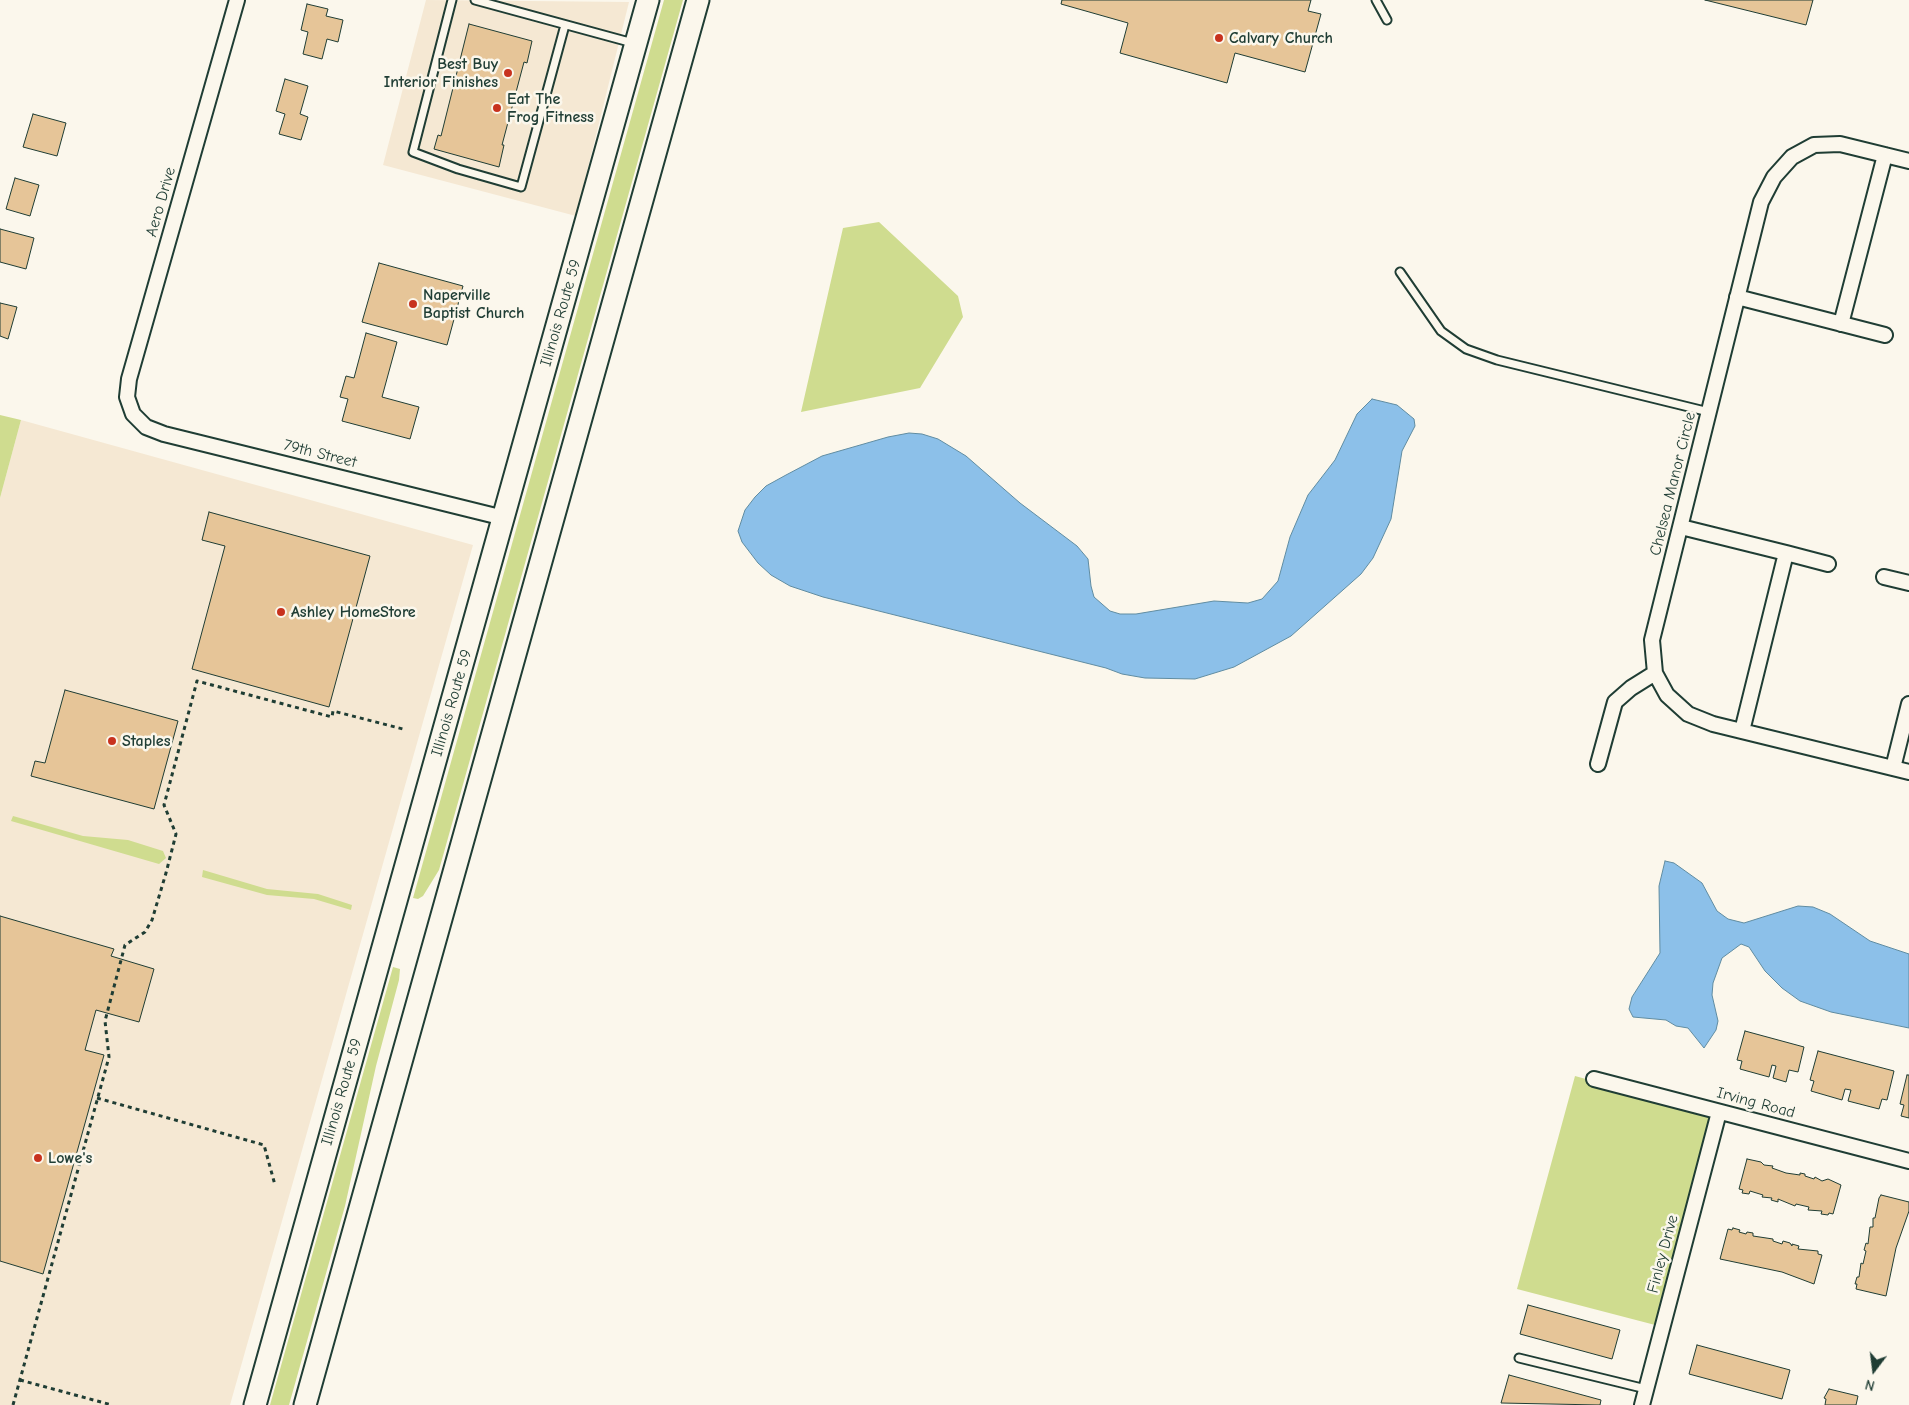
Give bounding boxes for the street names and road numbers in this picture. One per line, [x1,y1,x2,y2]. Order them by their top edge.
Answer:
street label: Aero Drive [142,165,180,239]
street label: Illinois Route 59 [537,257,585,369]
street label: Chelsea Manor Circle [1646,410,1700,558]
street label: 79th Street [281,436,359,472]
street label: Illinois Route 59 [428,647,476,759]
street label: Illinois Route 59 [318,1036,366,1148]
street label: Irving Road [1715,1083,1797,1123]
street label: Finley Drive [1643,1213,1683,1295]

